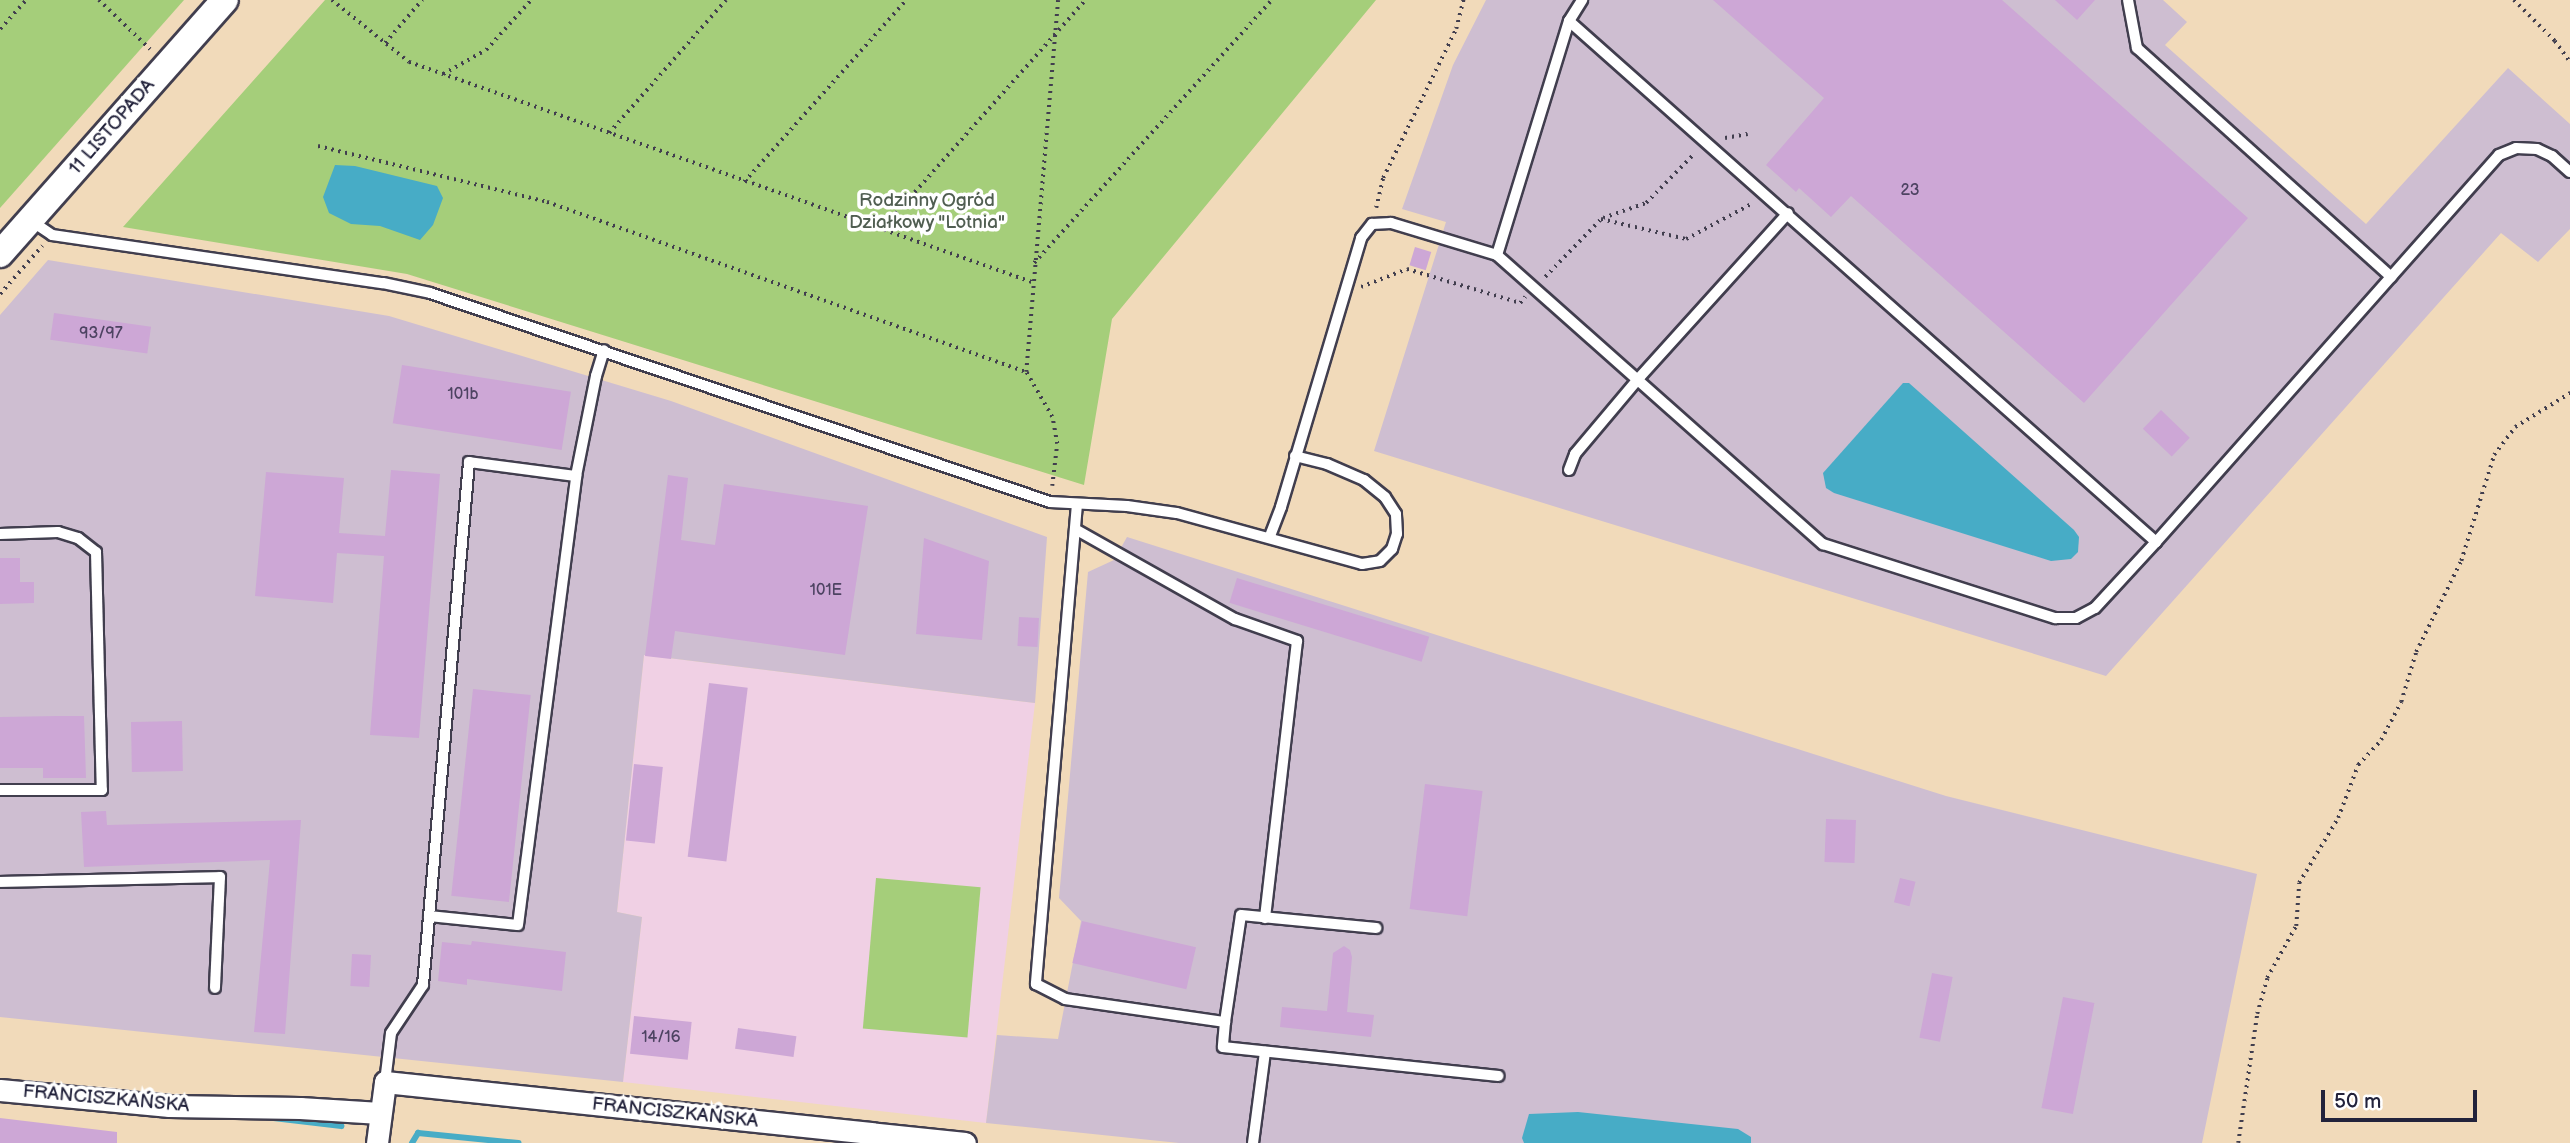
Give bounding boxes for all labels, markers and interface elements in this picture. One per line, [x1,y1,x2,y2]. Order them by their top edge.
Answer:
street label: 11 LISTOPADA [64,74,160,180]
house number: 23 [1901,181,1919,201]
park label: Rodzinny Ogród Działkowy "Lotnia" [848,190,1006,234]
house number: 93/97 [79,324,123,344]
house number: 101b [448,385,478,405]
house number: 101E [810,581,842,601]
house number: 14/16 [641,1028,681,1048]
scale bar [2325,1076,2481,1120]
street label: FRANCISZKAŃSKA [22,1080,190,1118]
text: 50 m [2334,1089,2381,1114]
street label: FRANCISZKAŃSKA [591,1093,759,1133]

